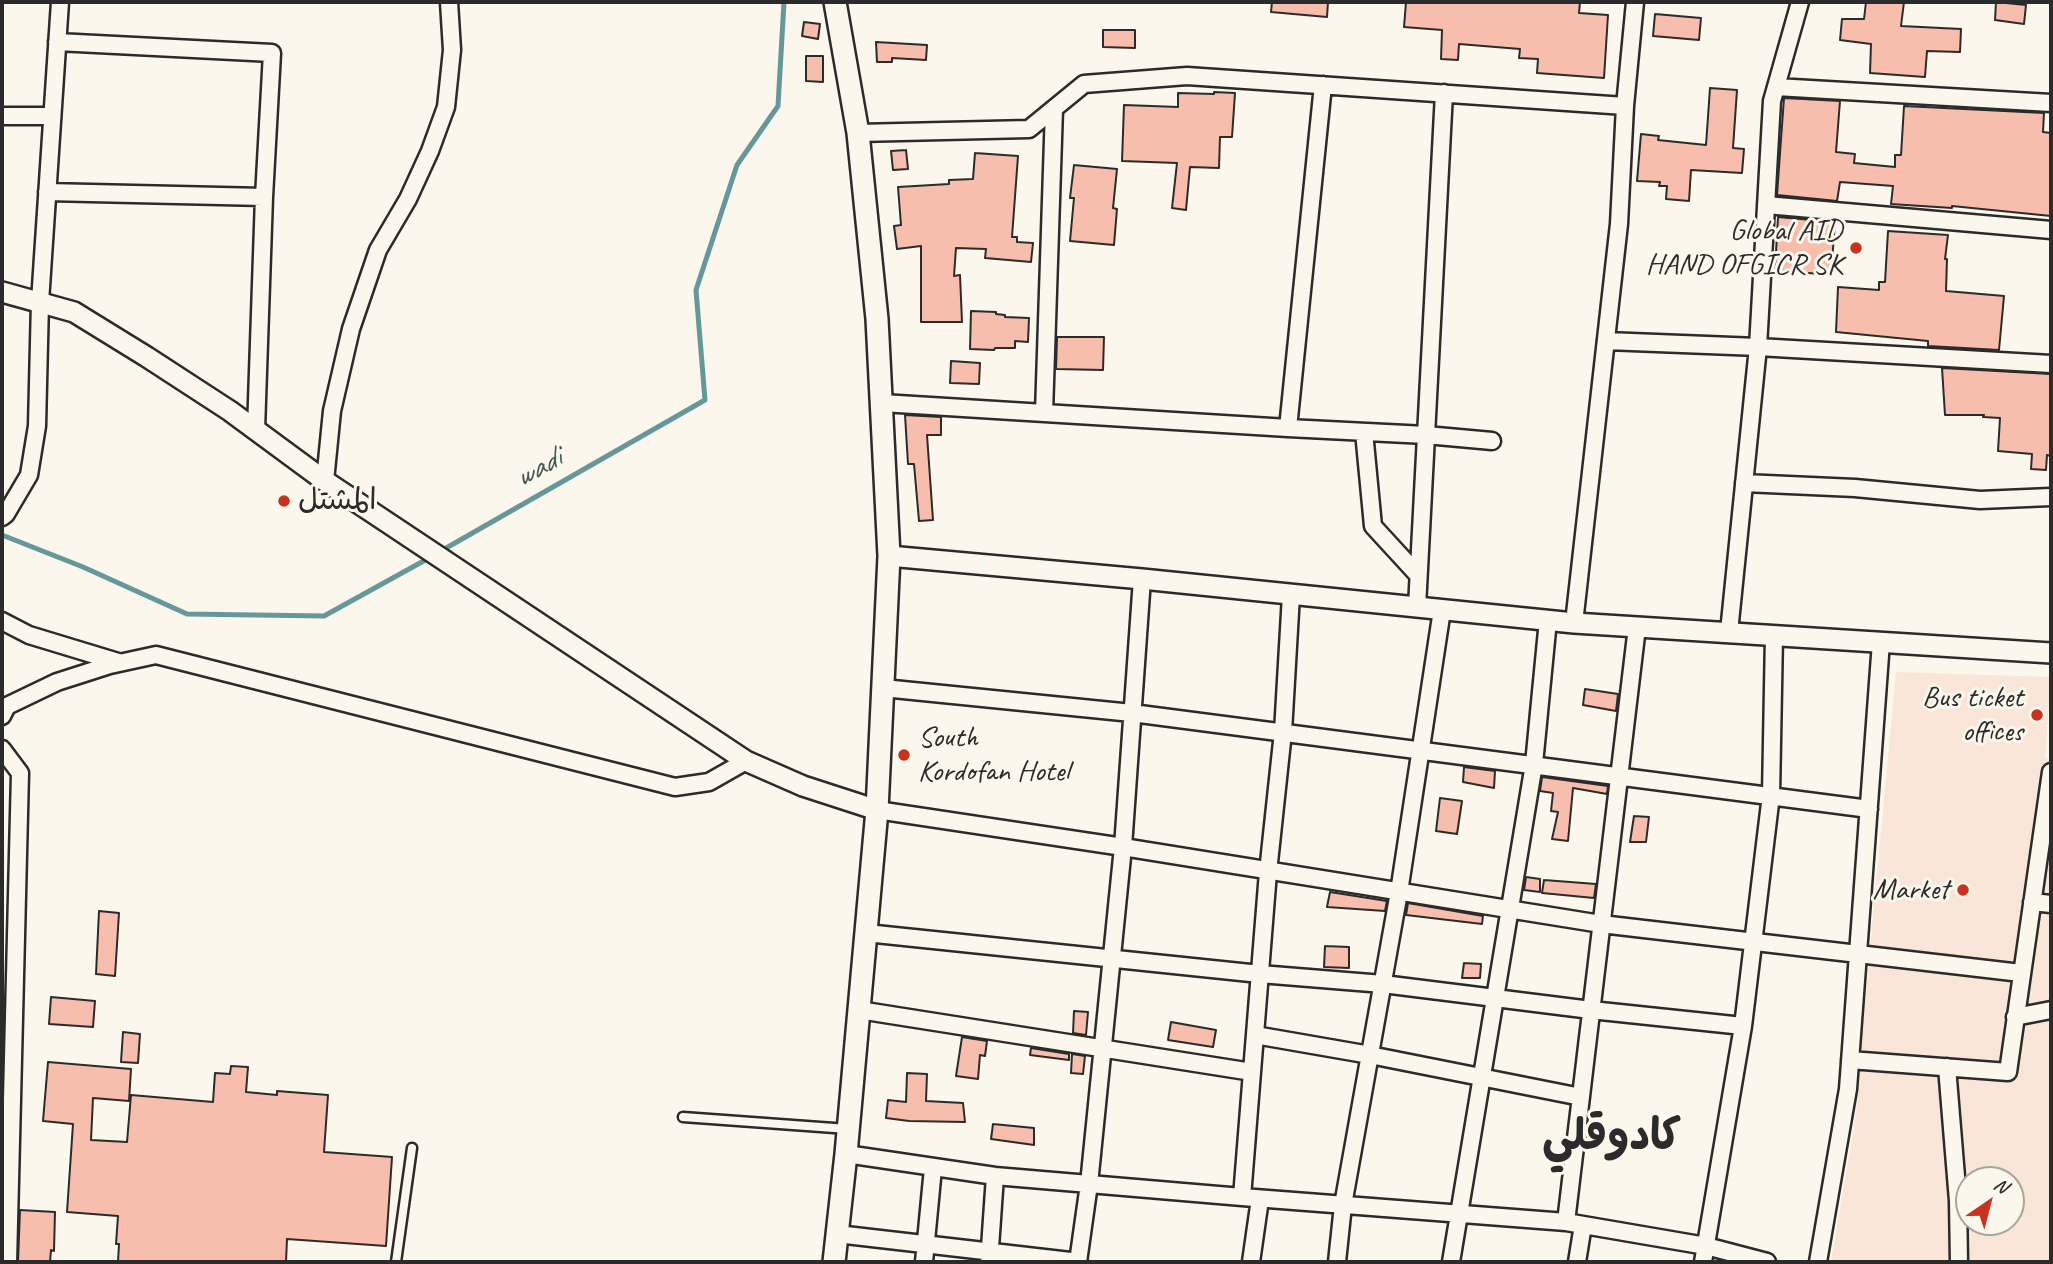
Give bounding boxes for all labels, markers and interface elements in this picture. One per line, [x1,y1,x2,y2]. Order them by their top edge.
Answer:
place label: Global AID HAND OFGICR SK [1646,213,1842,284]
marker: Global AID HAND OFGICR SK [1848,240,1864,256]
water label: wadi [507,440,569,498]
place label: المشتل [298,483,377,519]
marker: المشتل [276,493,292,509]
place label: Bus ticket offices [1922,680,2023,750]
marker: Bus ticket offices [2029,707,2045,723]
place label: South Kordofan Hotel [918,720,1069,790]
marker: South Kordofan Hotel [896,747,912,763]
place label: Market [1873,872,1949,908]
marker: Market [1955,882,1971,898]
district label: كادوقلي [1542,1111,1682,1163]
north arrow [1955,1166,2025,1236]
text: N [1989,1172,2013,1199]

